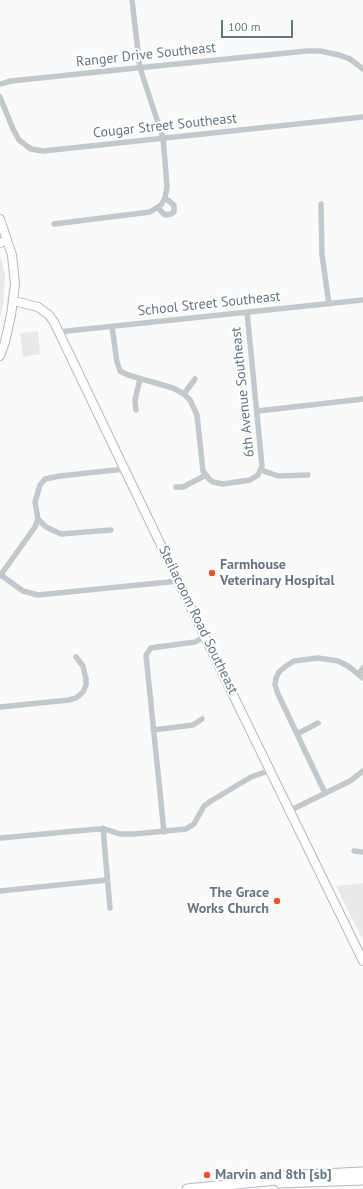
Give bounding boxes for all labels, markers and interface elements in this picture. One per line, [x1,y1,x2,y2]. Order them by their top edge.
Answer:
scale bar [223,12,295,38]
text: 100 m [228,19,261,34]
street label: Ranger Drive Southeast [75,39,217,71]
street label: Cougar Street Southeast [92,110,238,142]
street label: School Street Southeast [137,288,281,320]
street label: 6th Avenue Southeast [228,326,258,458]
street label: Steilacoom Road Southeast [155,543,241,697]
place label: Farmhouse Veterinary Hospital [220,557,335,590]
marker: Farmhouse Veterinary Hospital [207,568,217,578]
place label: The Grace Works Church [187,885,269,918]
marker: The Grace Works Church [272,896,282,906]
place label: Marvin and 8th [sb] [215,1167,332,1183]
marker: Marvin and 8th [sb] [202,1170,212,1180]

